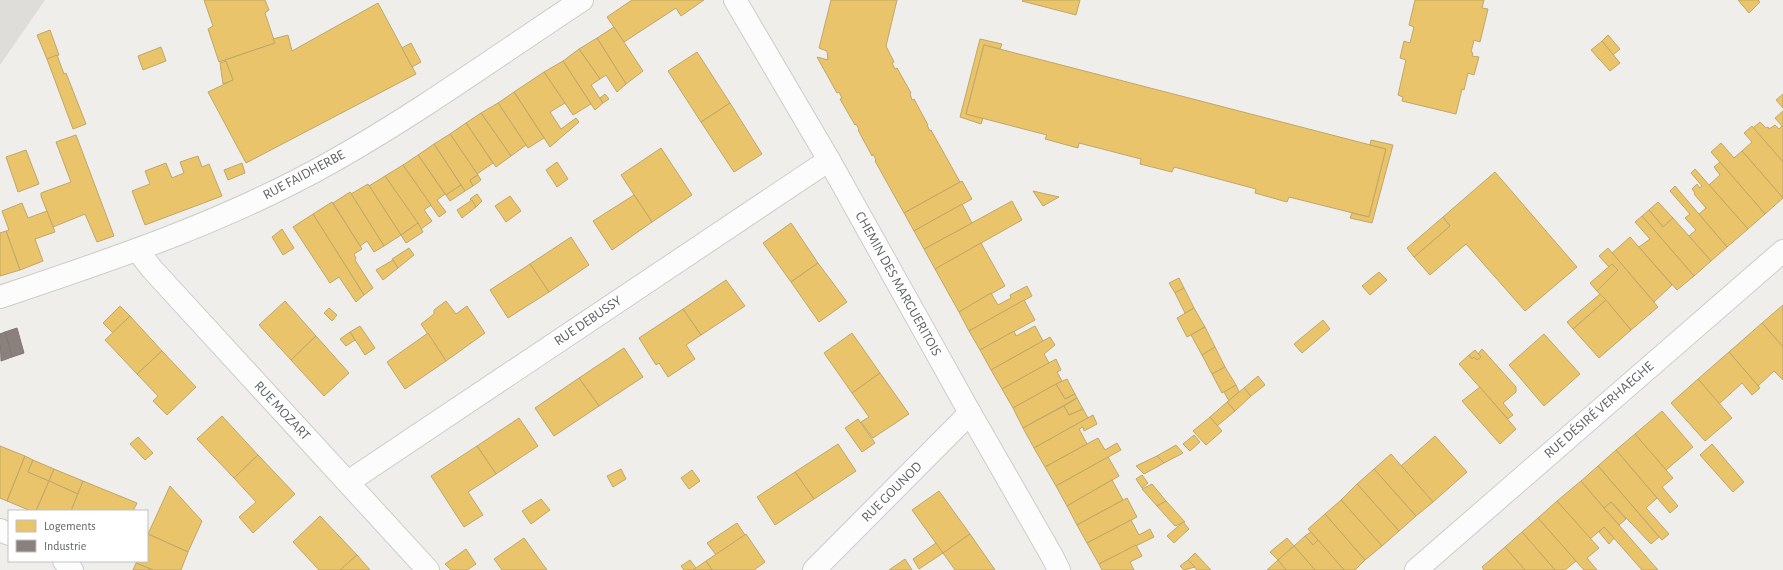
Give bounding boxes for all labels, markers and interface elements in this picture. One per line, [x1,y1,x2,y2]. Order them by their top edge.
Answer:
street label: RUE FAIDHERBE [261,148,347,202]
street label: CHEMIN DES MARGUERITOIS [852,210,944,358]
street label: RUE DEBUSSY [552,293,625,349]
street label: RUE DÉSIRÉ VERHAEGHE [1540,356,1656,461]
street label: RUE MOZART [251,379,313,443]
street label: RUE GOUNOD [859,459,925,525]
legend [8,510,148,562]
text: Logements [44,520,96,532]
text: Industrie [44,540,86,552]

